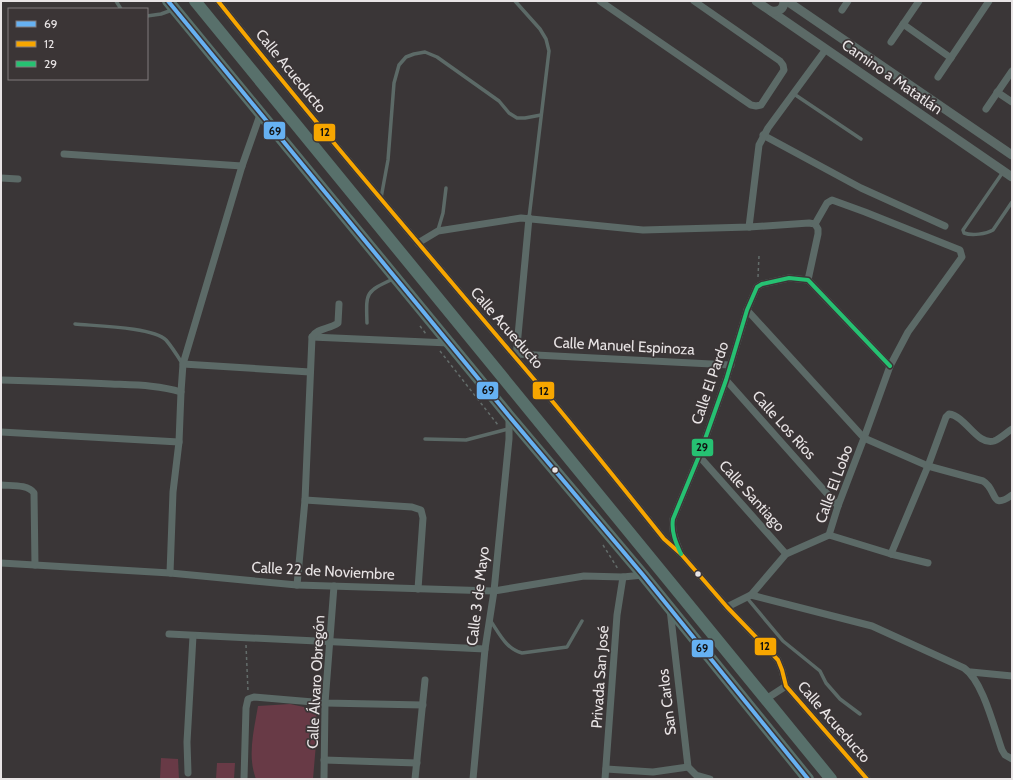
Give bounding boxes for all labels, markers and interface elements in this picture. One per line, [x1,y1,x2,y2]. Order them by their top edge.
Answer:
legend [8,8,148,80]
text: 69 [44,16,58,31]
street label: Calle Acueducto [252,26,330,116]
text: 12 [44,36,54,51]
street label: Camino a Matatlán [838,36,946,118]
text: 29 [44,56,57,71]
line badge: 69 [263,121,286,140]
line badge: 12 [313,123,336,142]
text: 69 [269,124,281,138]
text: 12 [320,125,330,139]
street label: Calle Acueducto [467,284,547,372]
street label: Calle Manuel Espinoza [553,333,696,359]
street label: Calle El Pardo [687,339,733,427]
line badge: 69 [476,381,499,400]
line badge: 12 [532,381,555,400]
text: 69 [482,383,494,397]
text: 12 [539,384,549,398]
street label: Calle Los Ríos [748,387,820,463]
line badge: 29 [691,438,714,457]
text: 29 [696,440,708,454]
street label: Calle El Lobo [812,442,856,526]
street label: Calle Santiago [715,457,789,535]
unlabelled marker [550,465,560,475]
street label: Calle 3 de Mayo [463,545,493,647]
street label: Calle 22 de Noviembre [251,558,395,584]
unlabelled marker [693,569,703,579]
street label: Calle Álvaro Obregón [303,615,328,749]
street label: Privada San José [587,625,613,729]
line badge: 12 [754,637,777,656]
line badge: 69 [691,639,714,658]
text: 12 [760,639,770,653]
text: 69 [696,641,708,655]
street label: San Carlos [654,668,680,736]
street label: Calle Acueducto [794,678,874,766]

